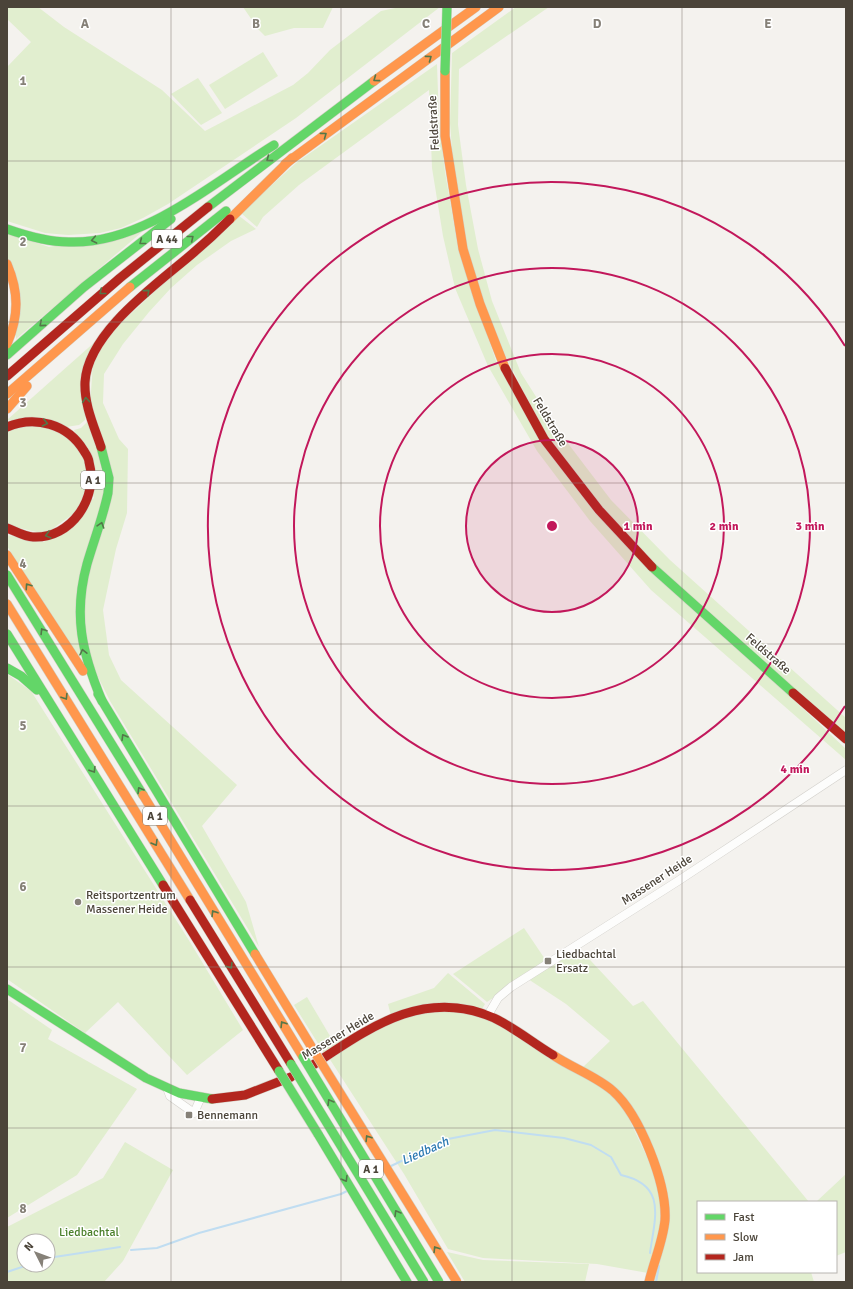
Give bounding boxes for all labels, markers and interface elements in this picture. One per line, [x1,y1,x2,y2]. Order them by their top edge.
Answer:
text: A [81,16,90,32]
text: B [252,16,260,32]
text: C [422,16,430,32]
text: D [593,16,602,32]
text: E [764,16,772,32]
one-way arrow [424,56,431,63]
text: 1 [19,73,27,89]
one-way arrow [373,74,380,82]
street label: Feldstraße [425,95,443,151]
one-way arrow [320,132,327,140]
one-way arrow [267,154,274,161]
road number: A 44 [152,230,182,248]
text: 2 [19,234,27,250]
one-way arrow [91,236,97,244]
one-way arrow [187,236,194,243]
one-way arrow [140,237,147,244]
one-way arrow [99,288,106,295]
one-way arrow [143,290,150,297]
one-way arrow [39,320,47,327]
text: 3 [19,395,27,411]
street label: Feldstraße [529,395,571,449]
one-way arrow [82,397,91,403]
one-way arrow [42,418,48,426]
road number: A 1 [81,471,105,489]
centre of rings [545,519,559,533]
text: 1 min [624,519,653,534]
text: 2 min [710,519,739,534]
text: 3 min [796,519,825,534]
one-way arrow [96,522,104,529]
one-way arrow [45,531,52,539]
text: 4 [19,556,27,572]
one-way arrow [25,583,33,590]
one-way arrow [40,628,47,635]
street label: Feldstraße [742,630,794,678]
one-way arrow [80,648,88,655]
one-way arrow [60,693,67,700]
text: 5 [19,718,27,734]
one-way arrow [121,734,129,741]
text: 4 min [781,762,810,777]
one-way arrow [88,766,96,773]
one-way arrow [137,787,144,794]
road number: A 1 [143,807,167,825]
one-way arrow [150,839,157,846]
street label: Massener Heide [619,851,695,909]
text: 6 [19,879,27,895]
place label: Reitsportzentrum Massener Heide [86,888,176,917]
marker: Reitsportzentrum Massener Heide [73,897,83,907]
one-way arrow [212,910,219,917]
place label: Liedbachtal Ersatz [556,947,617,976]
marker: Liedbachtal Ersatz [543,956,553,966]
one-way arrow [226,962,233,969]
street label: Massener Heide [299,1009,377,1063]
one-way arrow [280,1021,287,1028]
text: 7 [19,1040,27,1056]
one-way arrow [327,1099,335,1106]
place label: Bennemann [197,1108,258,1123]
marker: Bennemann [184,1110,194,1120]
water label: Liedbach [399,1133,452,1168]
one-way arrow [365,1135,372,1142]
road number: A 1 [359,1160,383,1178]
one-way arrow [341,1175,348,1182]
text: 8 [19,1201,27,1217]
legend [697,1201,837,1273]
one-way arrow [395,1210,402,1217]
text: Fast [733,1210,754,1225]
park label: Liedbachtal [59,1225,119,1240]
text: Slow [733,1230,758,1245]
north arrow [16,1233,56,1273]
text: N [22,1239,36,1254]
one-way arrow [433,1246,441,1253]
text: Jam [733,1250,754,1265]

